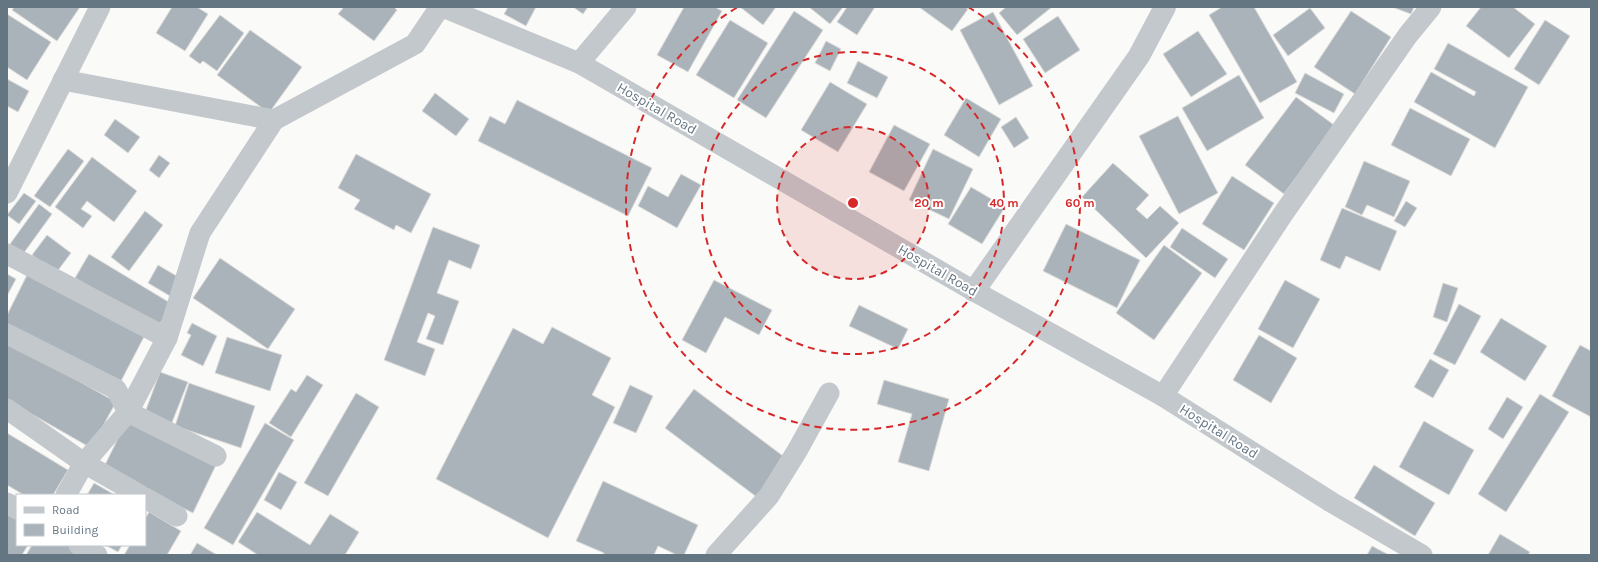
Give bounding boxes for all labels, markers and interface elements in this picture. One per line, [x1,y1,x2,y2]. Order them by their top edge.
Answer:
street label: Hospital Road [614,79,700,138]
centre of rings [846,196,860,210]
text: 20 m [914,196,944,210]
text: 40 m [989,196,1019,210]
text: 60 m [1065,196,1095,210]
street label: Hospital Road [895,241,981,300]
street label: Hospital Road [1176,401,1261,462]
legend [16,494,146,546]
text: Road [52,503,80,517]
text: Building [52,523,99,537]

